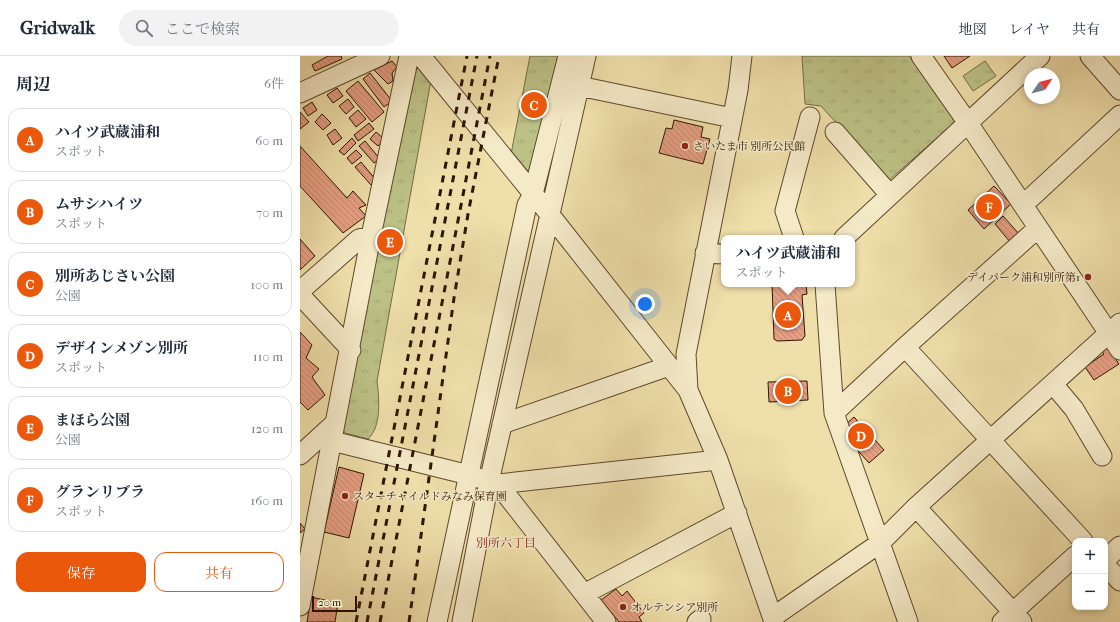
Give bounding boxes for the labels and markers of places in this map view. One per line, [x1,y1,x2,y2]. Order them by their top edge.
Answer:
pin: C [521,90,547,120]
place label: さいたま市 別所公民館 [693,140,805,153]
marker: さいたま市 別所公民館 [680,141,690,151]
pin: F [976,192,1002,222]
pin: E [377,227,403,257]
place label: デイパーク浦和別所第1 [967,271,1080,284]
marker: デイパーク浦和別所第1 [1083,272,1093,282]
pin: A [775,300,801,330]
pin: B [775,376,801,406]
pin: D [848,421,874,451]
place label: スターチャイルドみなみ保育園 [353,490,507,503]
marker: スターチャイルドみなみ保育園 [340,491,350,501]
place label: オルテンシア別所 [631,601,718,614]
marker: オルテンシア別所 [618,602,628,612]

